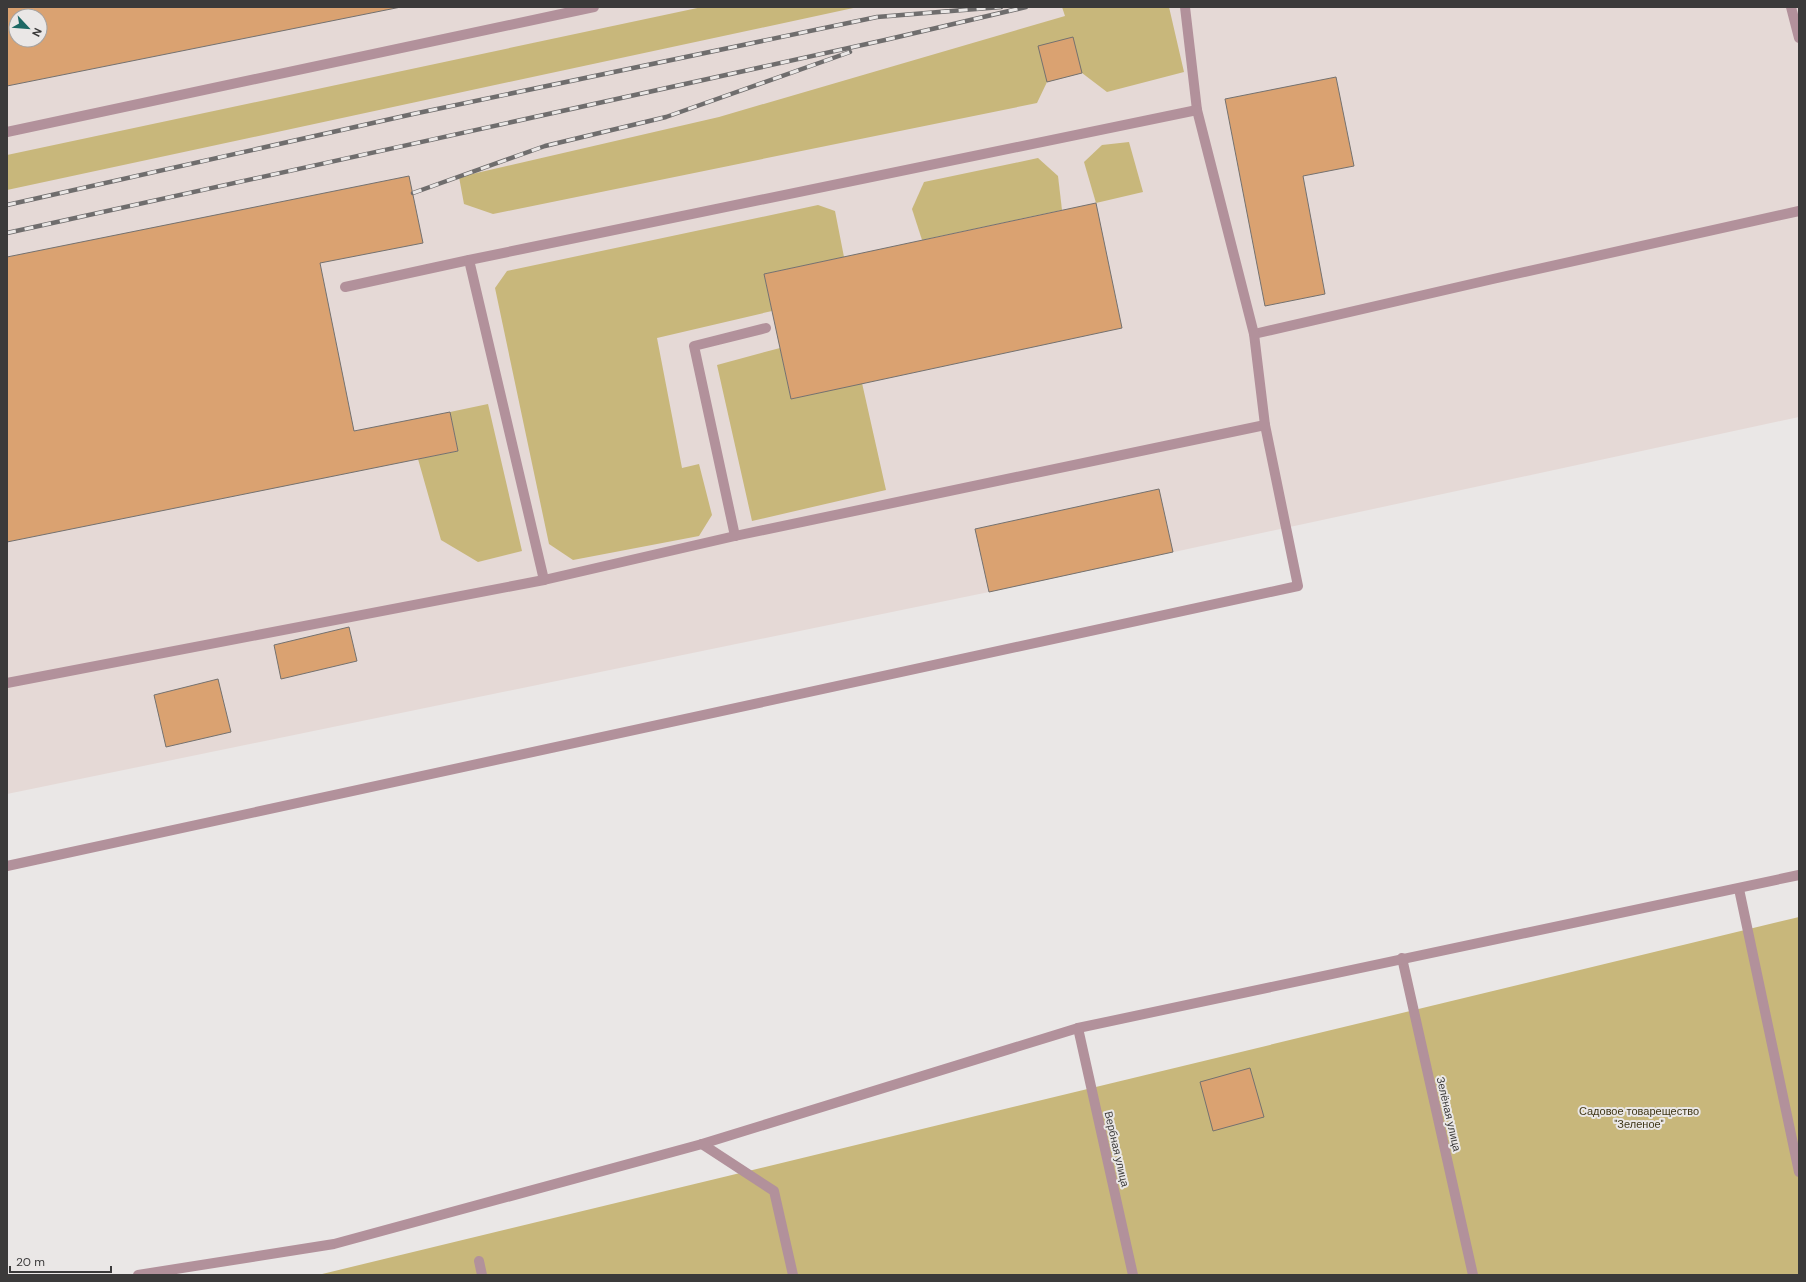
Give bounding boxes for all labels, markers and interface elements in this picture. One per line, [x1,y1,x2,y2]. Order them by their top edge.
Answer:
north arrow [8,8,48,48]
text: N [29,26,45,39]
street label: Зелёная улица [1434,1075,1465,1154]
park label: Садовое товарещество "Зеленое" [1579,1104,1699,1131]
street label: Вербная улица [1101,1110,1133,1189]
scale bar [10,1248,111,1274]
text: 20 m [16,1254,45,1270]

